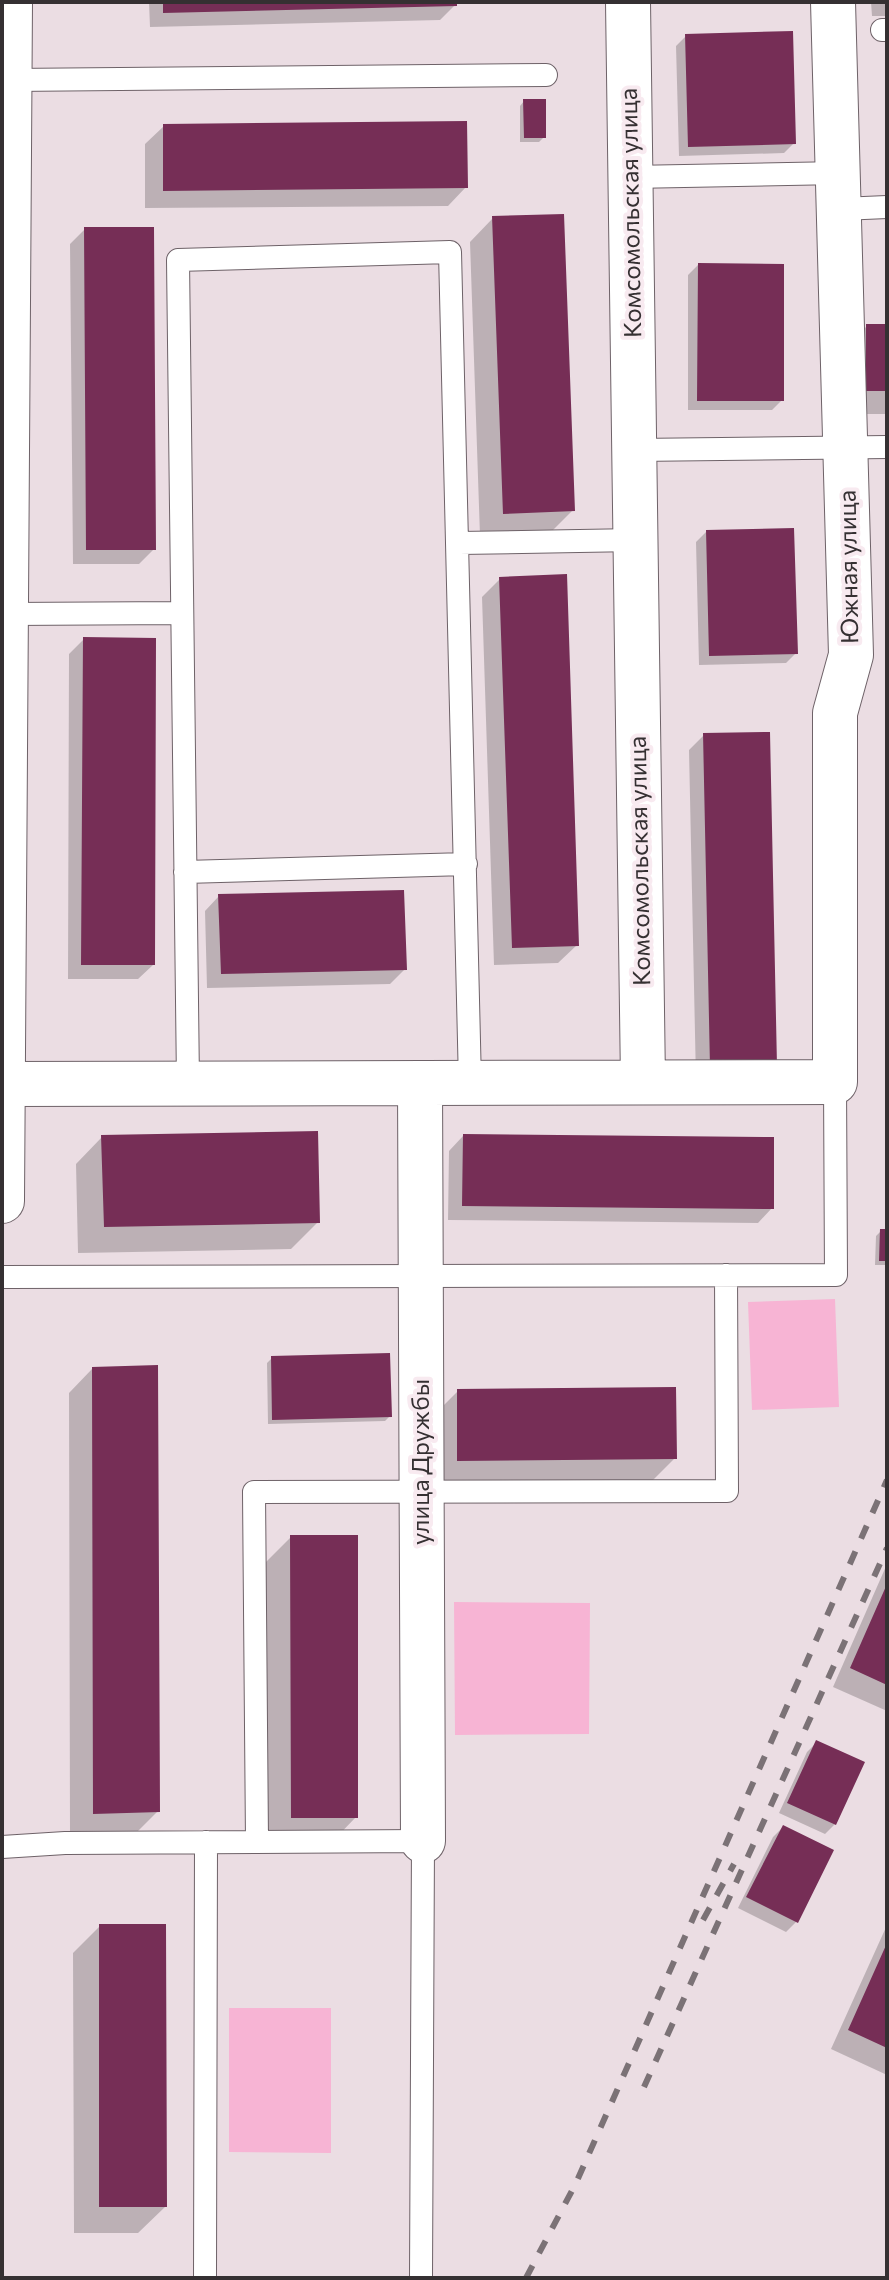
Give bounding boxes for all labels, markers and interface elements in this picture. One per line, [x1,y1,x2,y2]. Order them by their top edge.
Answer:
street label: Комсомольская улица [613,88,646,338]
street label: Южная улица [832,490,863,644]
street label: Комсомольская улица [622,736,655,986]
street label: улица Дружбы [405,1379,434,1545]

